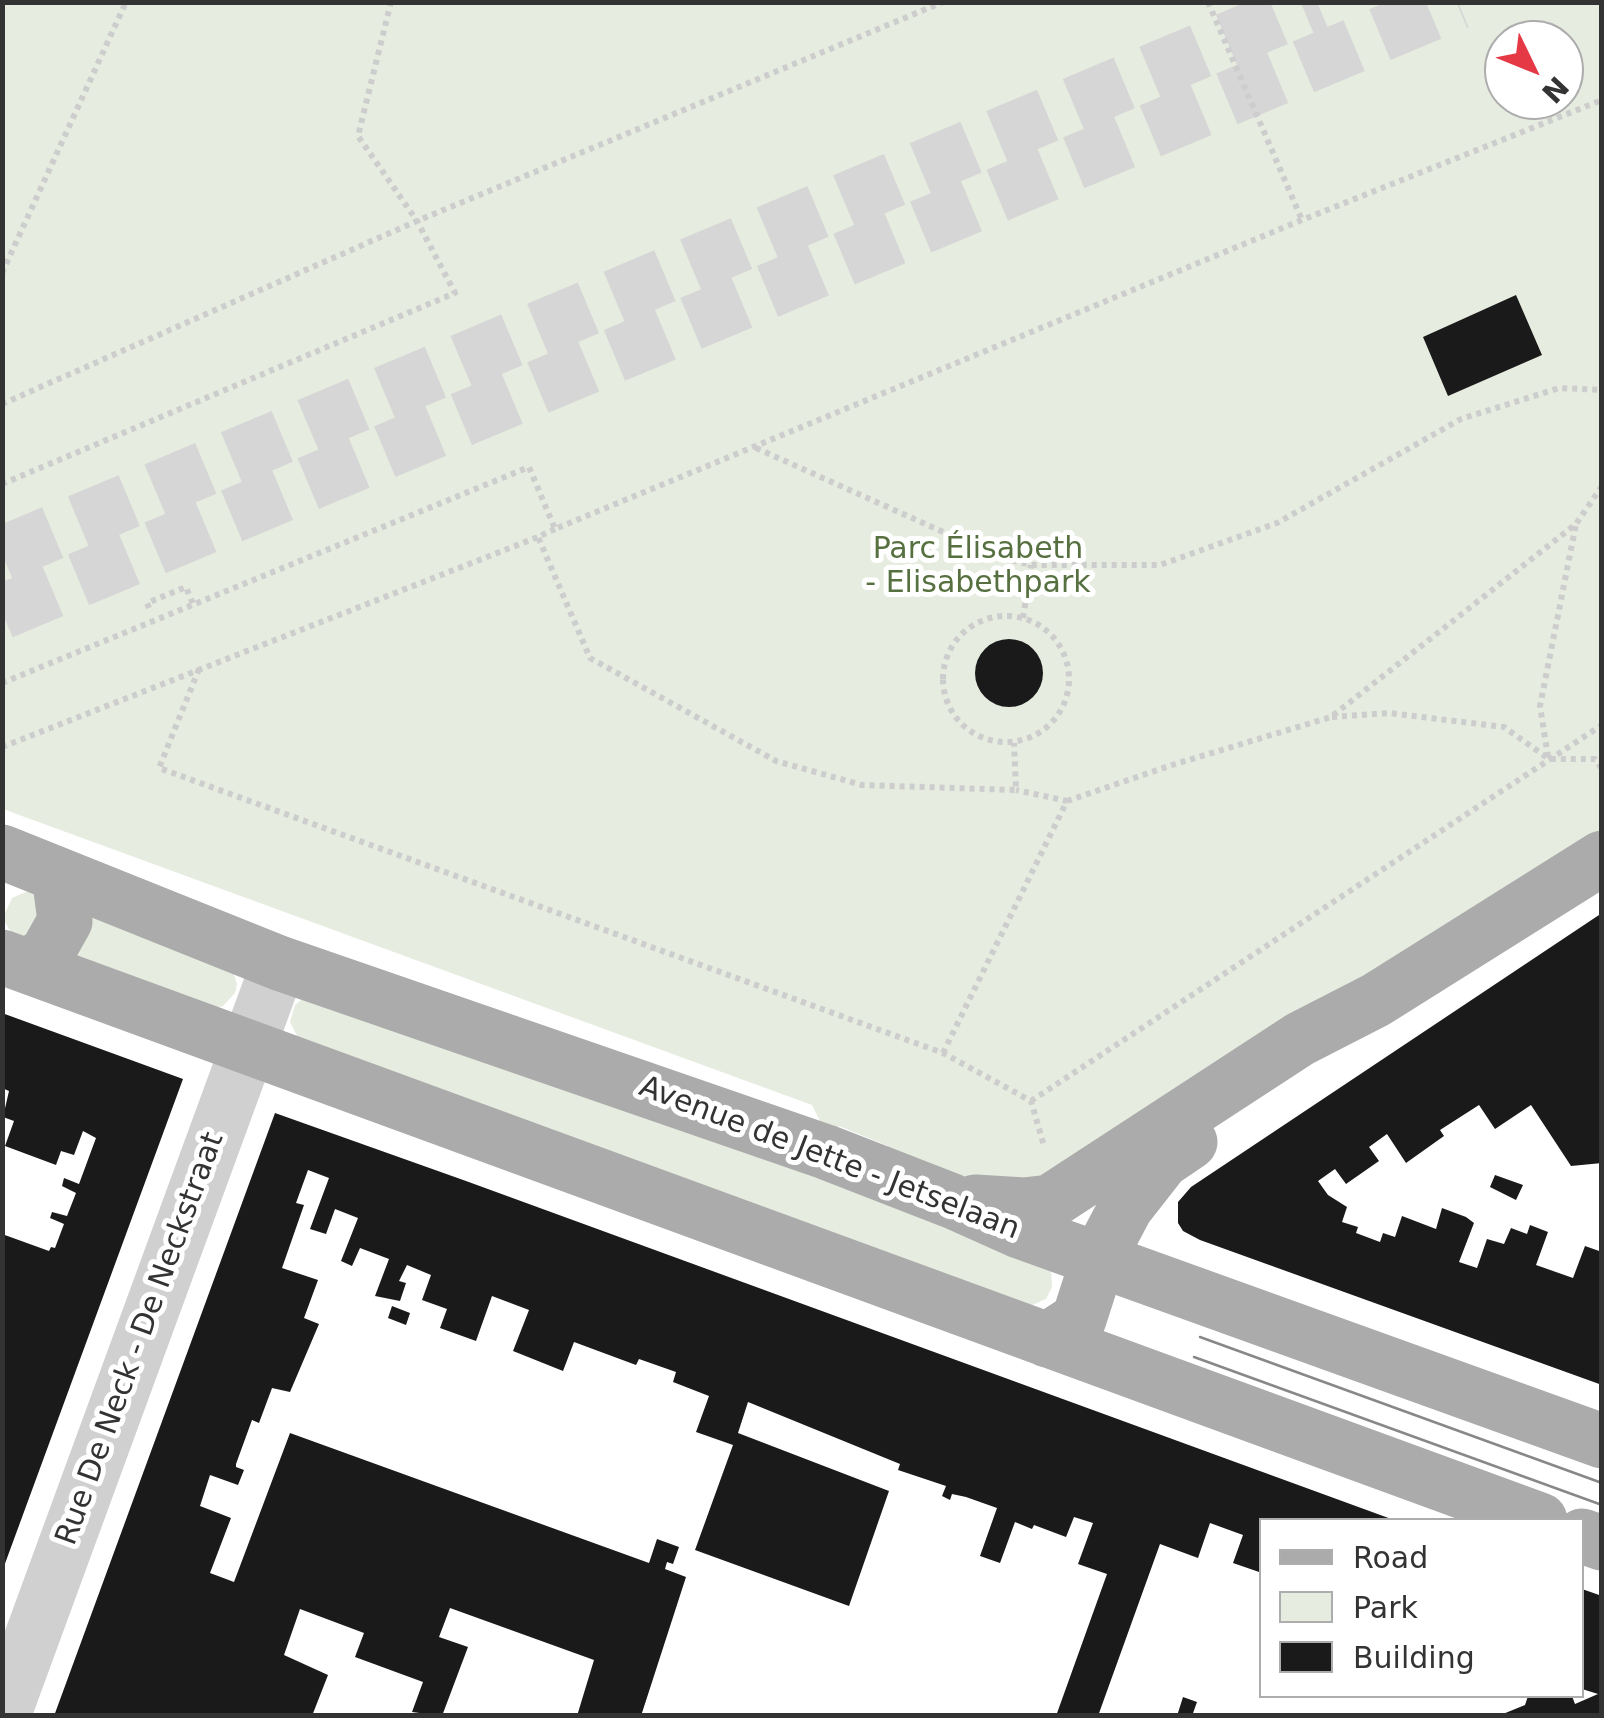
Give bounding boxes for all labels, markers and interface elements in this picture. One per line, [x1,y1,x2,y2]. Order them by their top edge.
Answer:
north arrow [1484,20,1584,120]
text: N [1535,70,1575,109]
park label: Parc Élisabeth - Elisabethpark [865,532,1091,602]
street label: Avenue de Jette - Jetselaan [634,1070,1024,1248]
street label: Rue De Neck - De Neckstraat [49,1128,233,1550]
legend [1259,1518,1584,1698]
text: Road [1353,1540,1428,1575]
text: Park [1353,1590,1418,1625]
text: Building [1353,1640,1475,1675]

